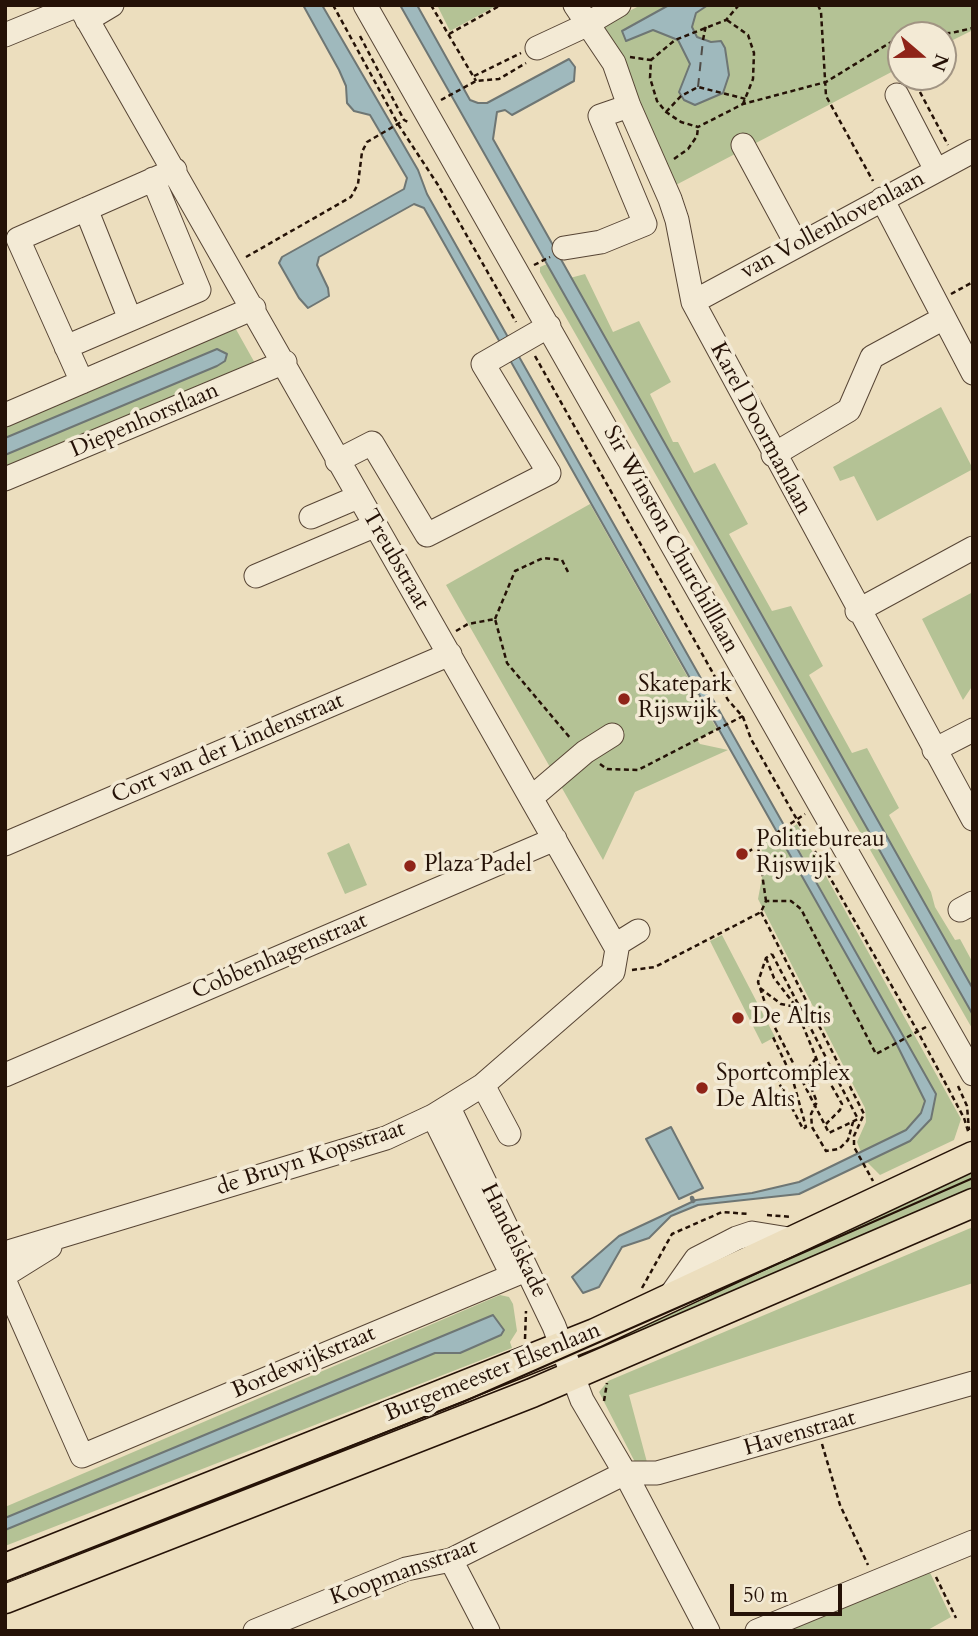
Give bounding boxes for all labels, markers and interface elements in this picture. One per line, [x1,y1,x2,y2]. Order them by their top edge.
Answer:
north arrow [887,21,957,91]
text: N [925,50,955,75]
street label: van Vollenhovenlaan [736,166,930,286]
street label: Karel Doormanlaan [703,338,817,520]
street label: Diepenhorstlaan [67,377,223,465]
street label: Sir Winston Churchilllaan [596,422,744,658]
street label: Treubstraat [355,505,435,615]
place label: Skatepark Rijswijk [638,672,732,726]
street label: Cort van der Lindenstraat [108,688,348,810]
marker: Skatepark Rijswijk [616,691,632,707]
place label: Politiebureau Rijswijk [756,827,885,881]
marker: Politiebureau Rijswijk [734,846,750,862]
place label: Plaza Padel [424,852,532,880]
marker: Plaza Padel [402,858,418,874]
street label: Cobbenhagenstraat [188,908,372,1006]
place label: De Altis [752,1004,831,1032]
marker: De Altis [730,1010,746,1026]
place label: Sportcomplex De Altis [716,1061,850,1115]
marker: Sportcomplex De Altis [694,1080,710,1096]
street label: de Bruyn Kopsstraat [213,1115,409,1203]
street label: Handelskade [474,1179,552,1303]
street label: Burgemeester Elsenlaan [381,1317,605,1429]
street label: Bordewijkstraat [228,1320,380,1406]
street label: Havenstraat [741,1405,859,1463]
street label: Koopmansstraat [327,1534,481,1612]
scale bar [733,1570,845,1614]
text: 50 m [743,1581,788,1610]

